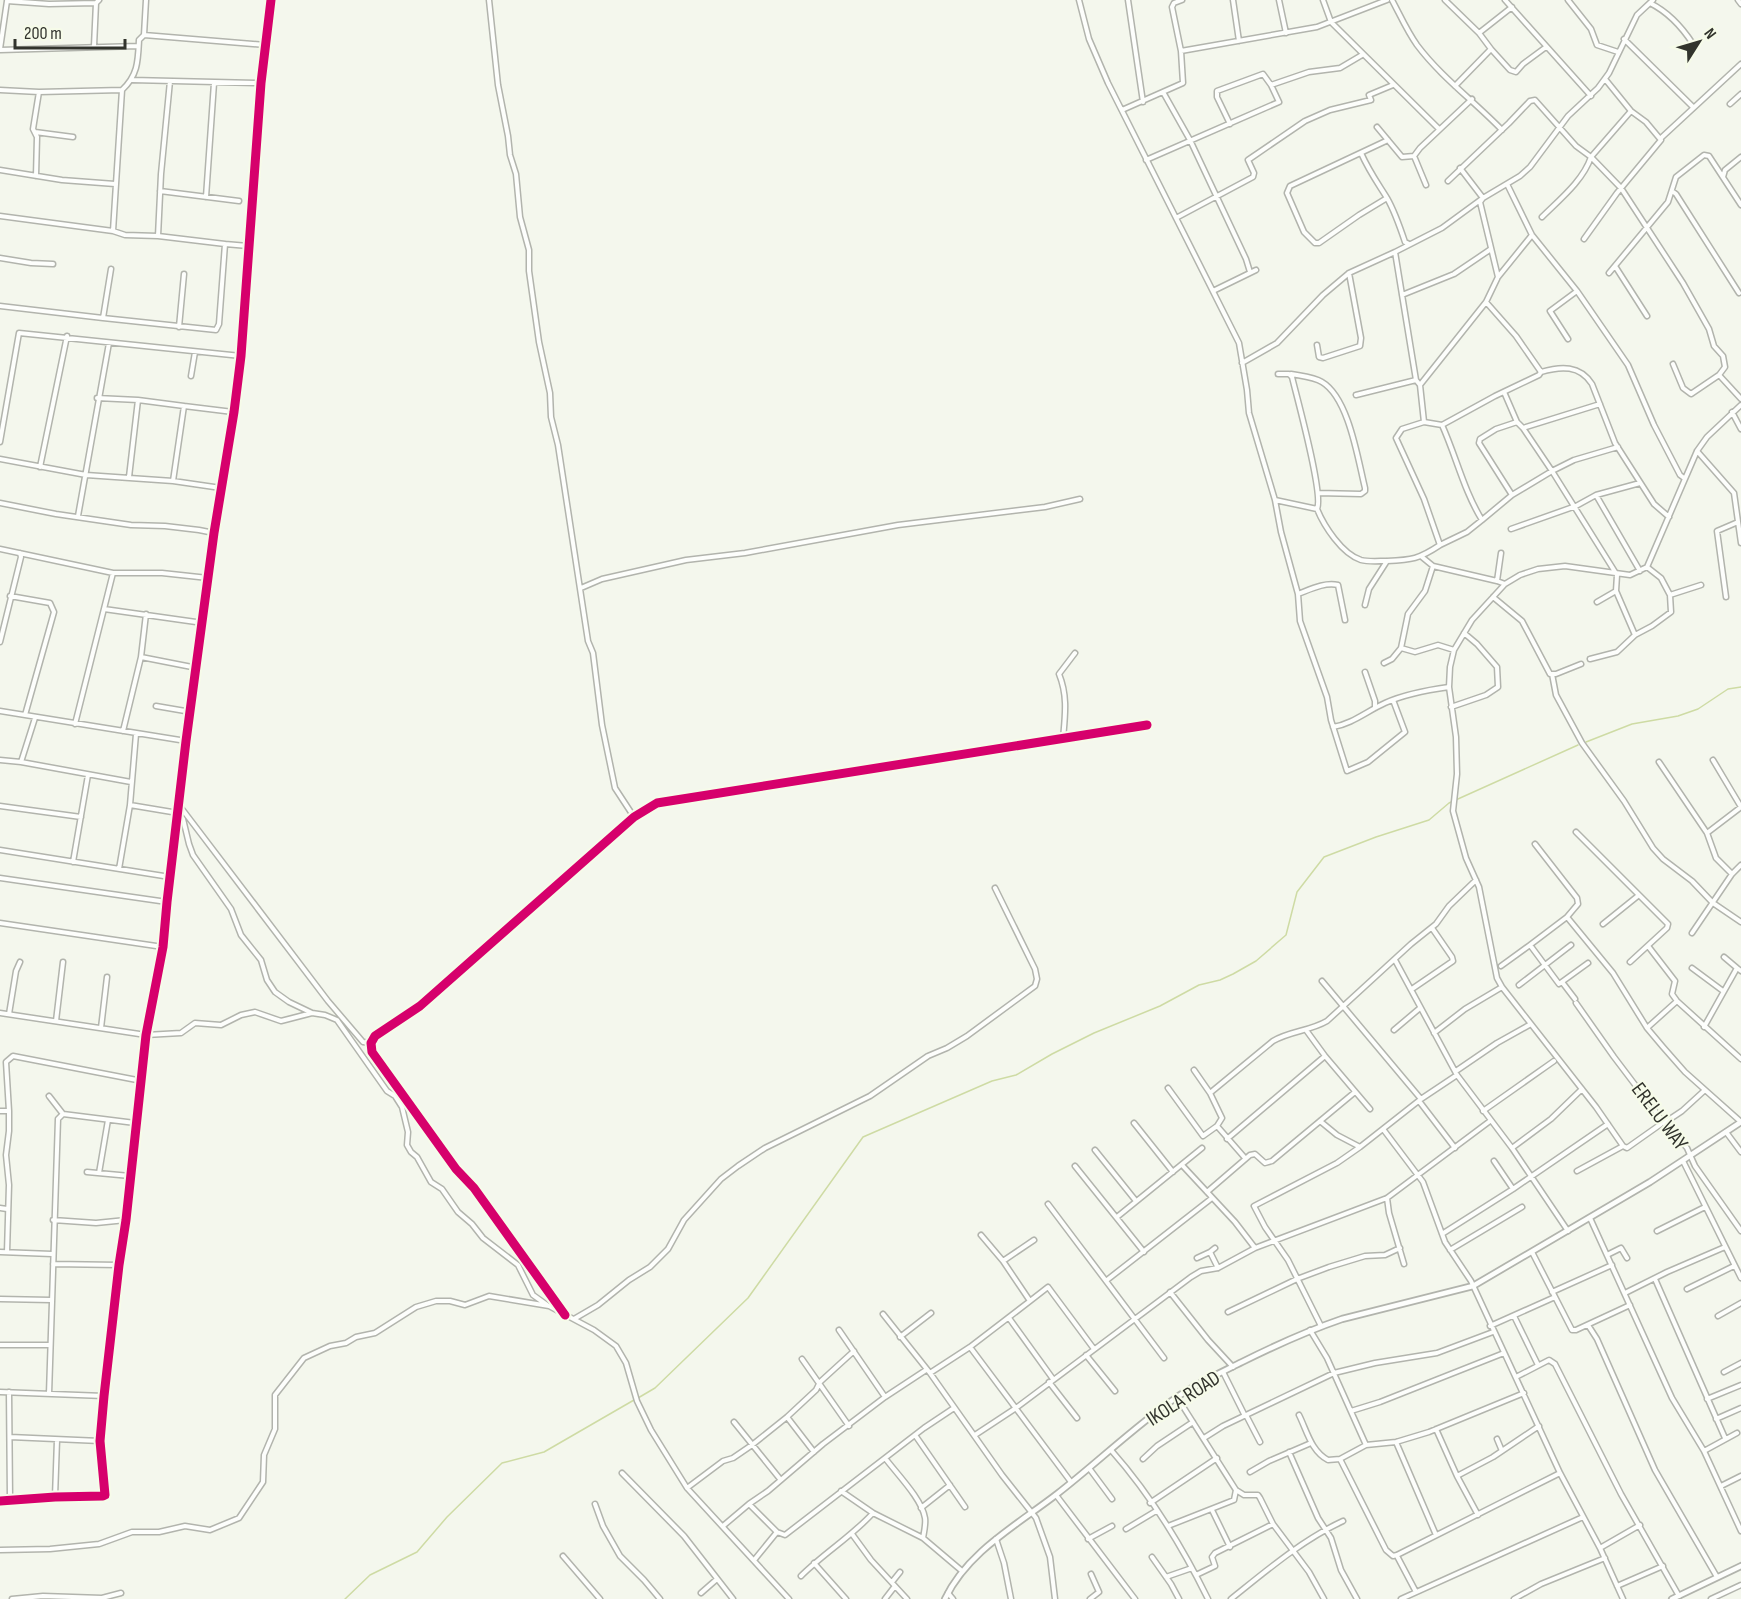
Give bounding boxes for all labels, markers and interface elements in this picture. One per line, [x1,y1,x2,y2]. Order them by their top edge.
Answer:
scale bar [15,12,124,50]
north arrow [1669,12,1729,72]
text: 200 m [24,23,62,44]
text: N [1700,25,1720,43]
street label: ERELU WAY [1626,1078,1693,1155]
street label: IKOLA ROAD [1142,1365,1225,1432]

